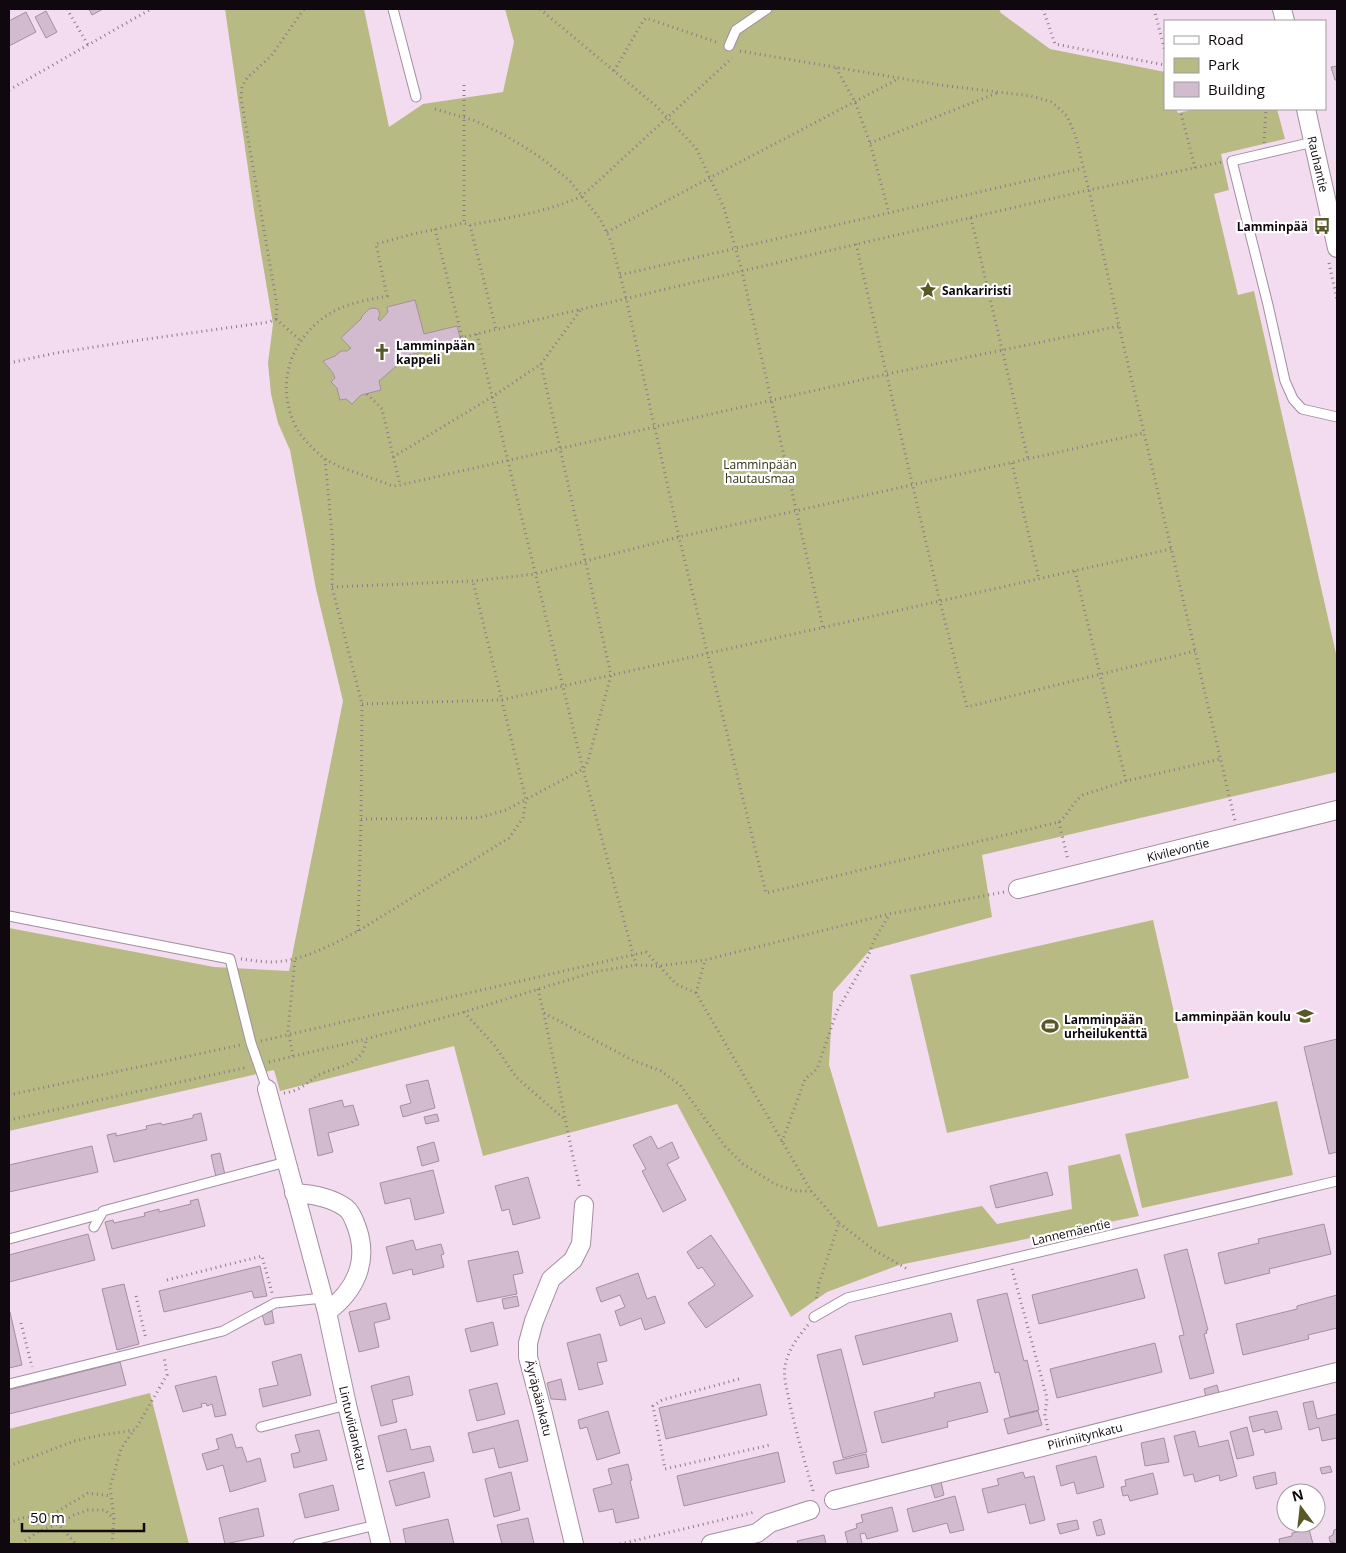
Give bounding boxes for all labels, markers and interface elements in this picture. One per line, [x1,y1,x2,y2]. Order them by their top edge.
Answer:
legend [1164,20,1326,110]
text: Road [1208,29,1244,49]
text: Park [1208,54,1239,74]
text: Building [1208,79,1265,99]
street label: Rauhantie [1303,134,1333,194]
bus stop icon: Lamminpää [1312,216,1332,236]
place label: Lamminpää [1237,218,1308,235]
place icon: Sankariristi [918,280,938,300]
place label: Sankariristi [942,282,1012,299]
place label: Lamminpään kappeli [396,337,475,368]
church icon: Lamminpään kappeli [372,342,392,362]
park label: Lamminpään hautausmaa [723,456,797,487]
street label: Kivilevontie [1145,834,1211,866]
school or university icon: Lamminpään koulu [1295,1006,1315,1026]
place label: Lamminpään koulu [1174,1008,1291,1025]
place label: Lamminpään urheilukenttä [1064,1011,1148,1042]
sports icon: Lamminpään urheilukenttä [1040,1016,1060,1036]
street label: Lannemäentie [1030,1215,1112,1249]
street label: Äyräpäänkatu [521,1358,557,1438]
street label: Lintuviidankatu [335,1384,371,1472]
street label: Piiriniitynkatu [1046,1418,1124,1454]
north arrow [1276,1483,1326,1533]
text: N [1290,1484,1305,1506]
scale bar [22,1500,145,1532]
text: 50 m [30,1507,65,1527]

